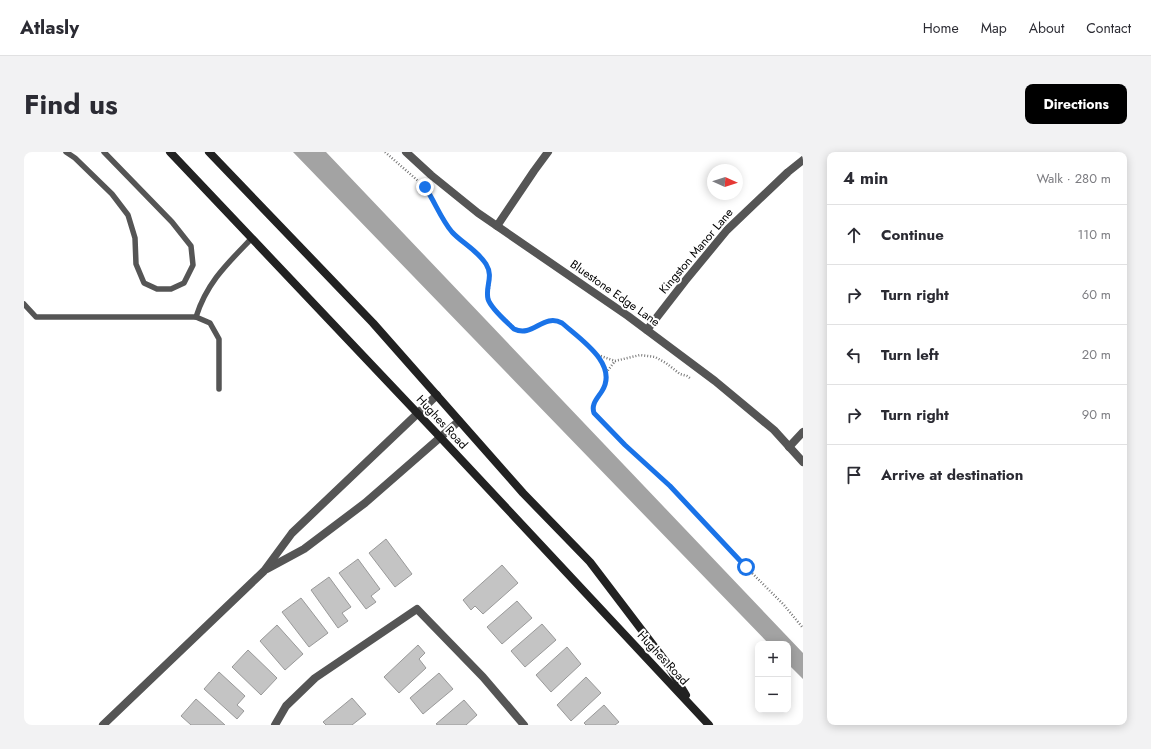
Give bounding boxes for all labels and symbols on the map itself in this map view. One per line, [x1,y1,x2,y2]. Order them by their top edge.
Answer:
north arrow [707,164,743,200]
route end [416,178,434,196]
street label: Kingston Manor Lane [655,204,737,298]
street label: Bluestone Edge Lane [566,255,664,331]
street label: Hughes Road [412,391,472,453]
route start [737,558,755,576]
street label: Hughes Road [633,627,693,689]

